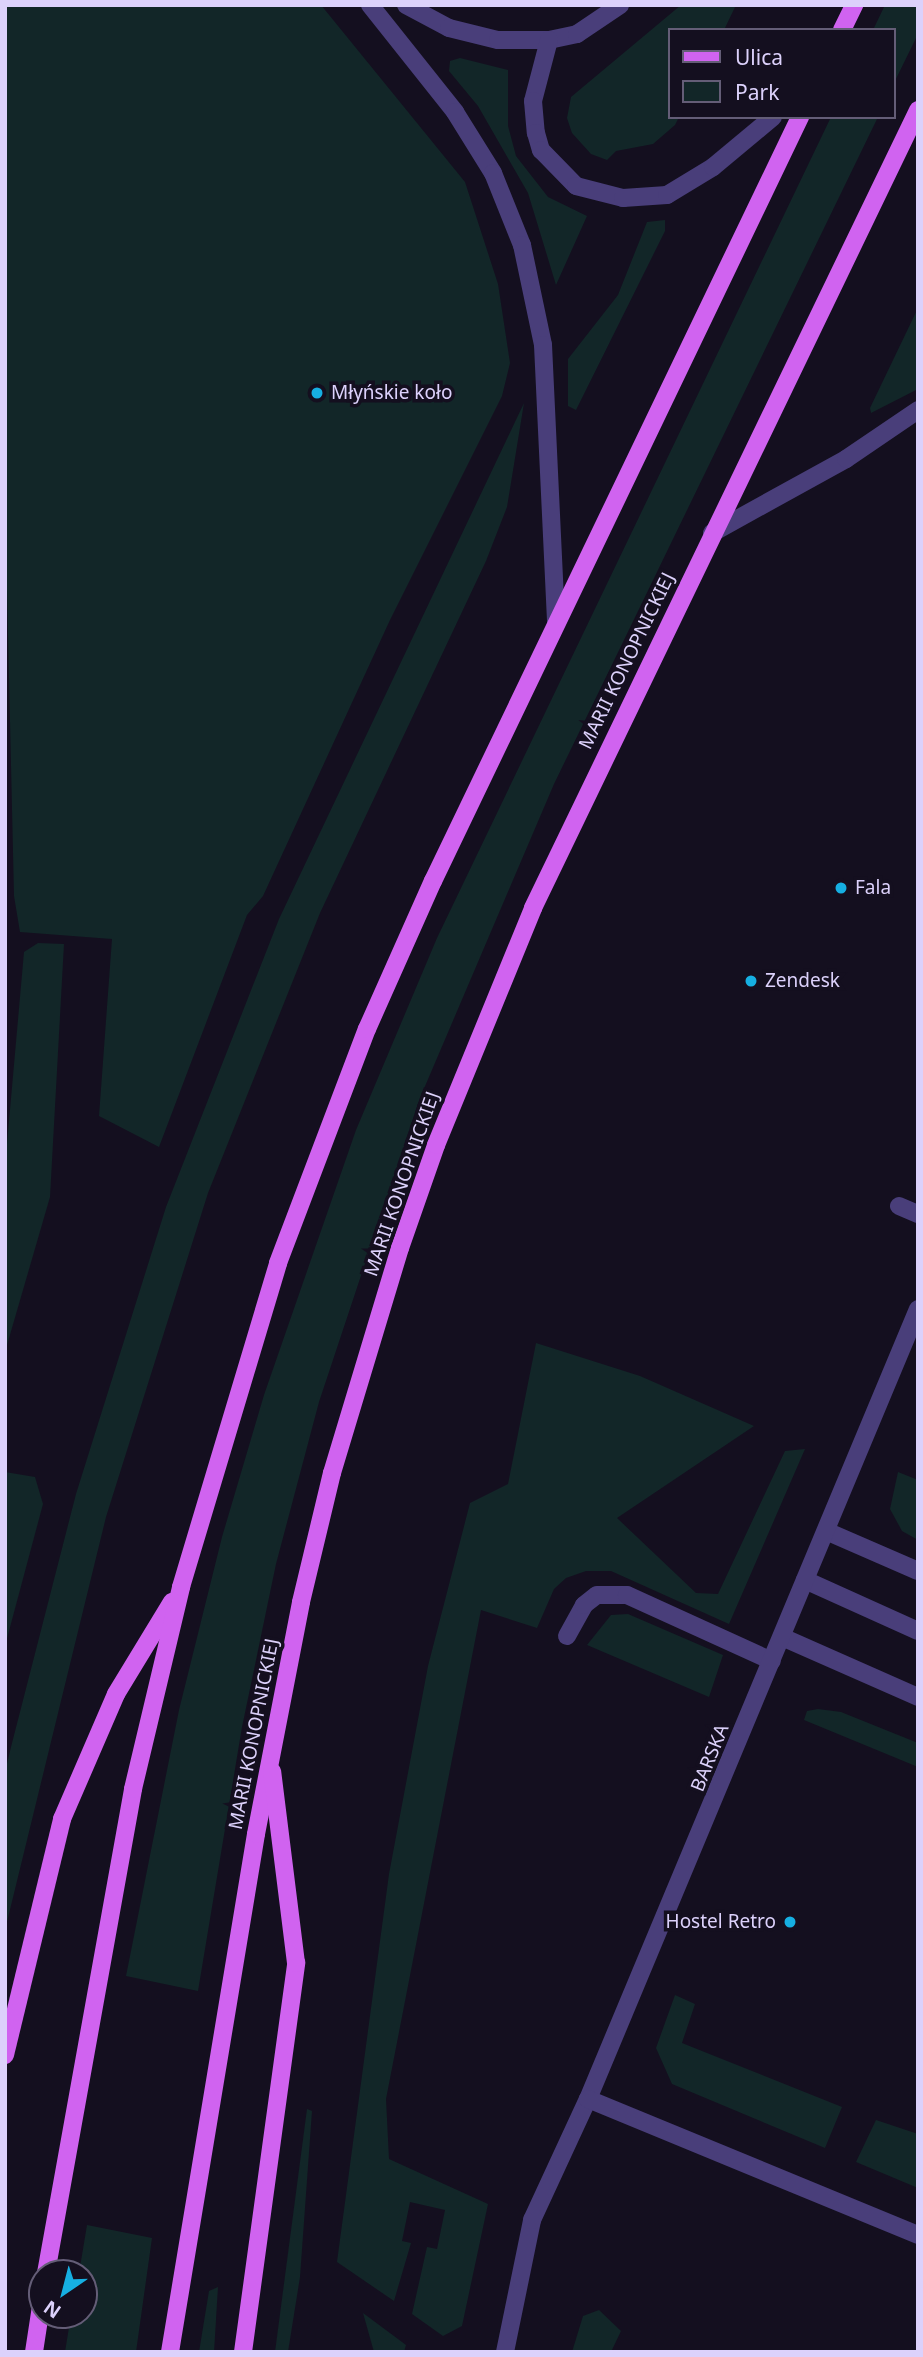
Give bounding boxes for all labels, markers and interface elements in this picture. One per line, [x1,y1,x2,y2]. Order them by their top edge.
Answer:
legend [668,28,895,119]
text: Ulica [735,43,783,71]
text: Park [735,78,779,106]
place label: Młyńskie koło [331,382,452,404]
marker: Młyńskie koło [309,385,325,401]
street label: MARII KONOPNICKIEJ [574,569,680,753]
place label: Fala [855,877,891,899]
marker: Fala [833,880,849,896]
place label: Zendesk [765,970,840,992]
marker: Zendesk [743,973,759,989]
street label: MARII KONOPNICKIEJ [360,1089,444,1279]
street label: MARII KONOPNICKIEJ [224,1637,284,1831]
street label: BARSKA [686,1721,734,1795]
place label: Hostel Retro [666,1911,776,1933]
marker: Hostel Retro [782,1914,798,1930]
north arrow [28,2259,98,2329]
text: N [38,2294,66,2325]

